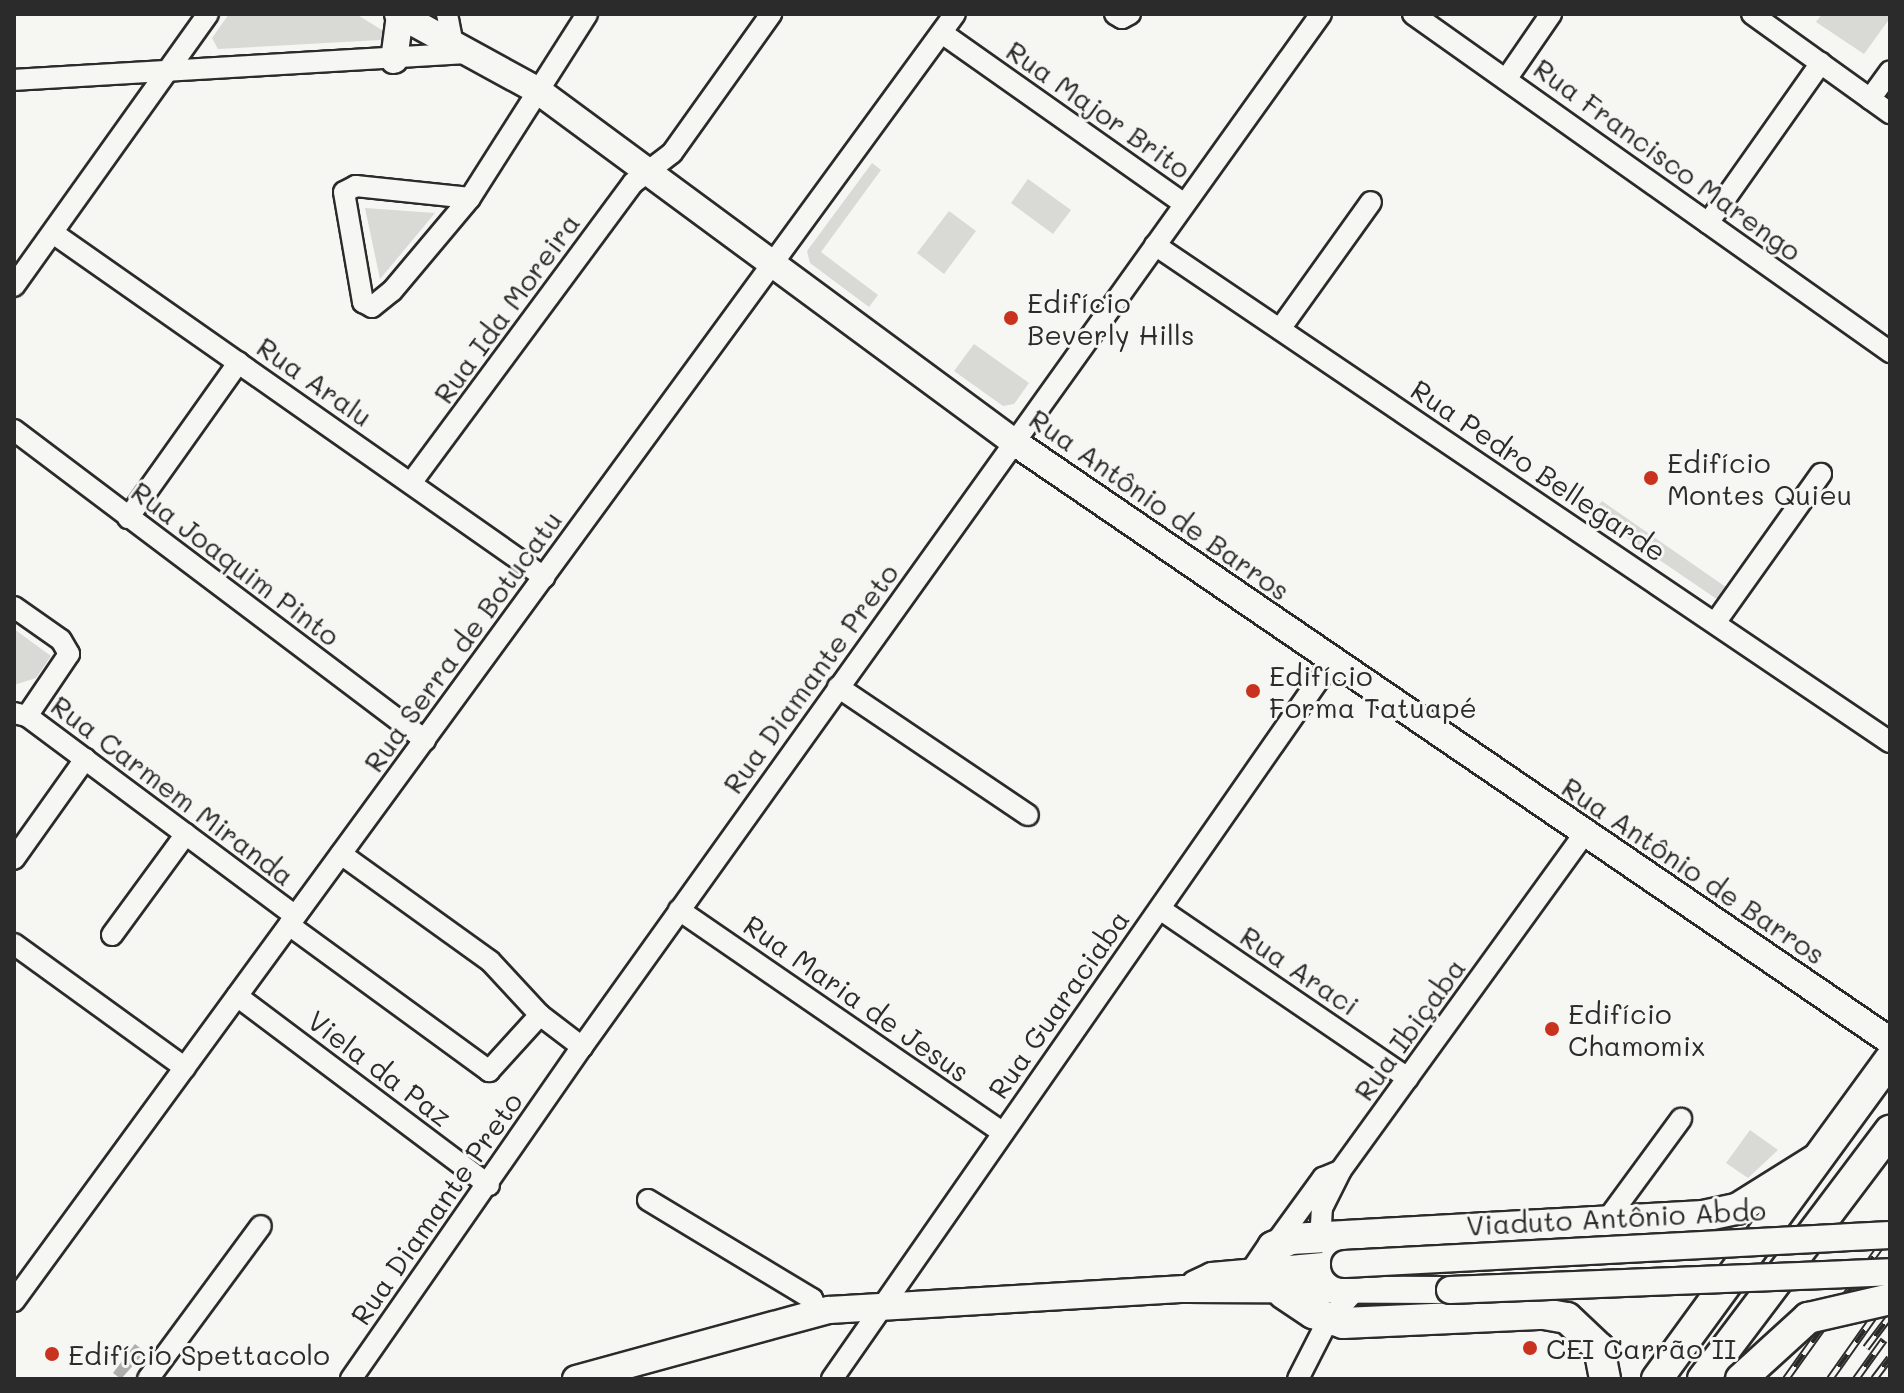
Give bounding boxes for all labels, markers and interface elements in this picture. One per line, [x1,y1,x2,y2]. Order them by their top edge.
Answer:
street label: Rua Major Brito [1000,33,1198,185]
street label: Rua Francisco Marengo [1528,51,1808,267]
street label: Rua Ida Moreira [426,207,586,409]
place label: Edifício Beverly Hills [1027,285,1195,351]
marker: Edifício Beverly Hills [1002,309,1020,327]
street label: Rua Aralu [251,329,379,433]
street label: Rua Pedro Bellegarde [1405,372,1673,568]
street label: Rua Antônio de Barros [1023,401,1297,607]
place label: Edifício Montes Quieu [1667,445,1852,511]
marker: Edifício Montes Quieu [1642,469,1660,487]
street label: Rua Joaquim Pinto [125,474,347,652]
street label: Rua Serra de Botucatu [356,504,568,778]
street label: Rua Diamante Preto [715,556,905,800]
place label: Edifício Forma Tatuapé [1269,658,1477,724]
marker: Edifício Forma Tatuapé [1244,682,1262,700]
street label: Rua Carmem Miranda [45,688,301,892]
street label: Rua Antônio de Barros [1556,769,1832,971]
street label: Rua Guaraciaba [980,903,1136,1105]
street label: Rua Maria de Jesus [738,907,976,1089]
street label: Rua Araci [1234,918,1366,1022]
street label: Rua Ibiçaba [1346,951,1472,1107]
place label: Edifício Chamomix [1568,996,1705,1062]
street label: Viela da Paz [301,1003,459,1133]
marker: Edifício Chamomix [1543,1020,1561,1038]
street label: Rua Diamante Preto [343,1085,529,1331]
street label: Viaduto Antônio Abdo [1465,1192,1767,1242]
place label: CEI Carrão II [1546,1331,1736,1365]
place label: Edifício Spettacolo [68,1337,330,1371]
marker: CEI Carrão II [1521,1339,1539,1357]
marker: Edifício Spettacolo [43,1345,61,1363]

